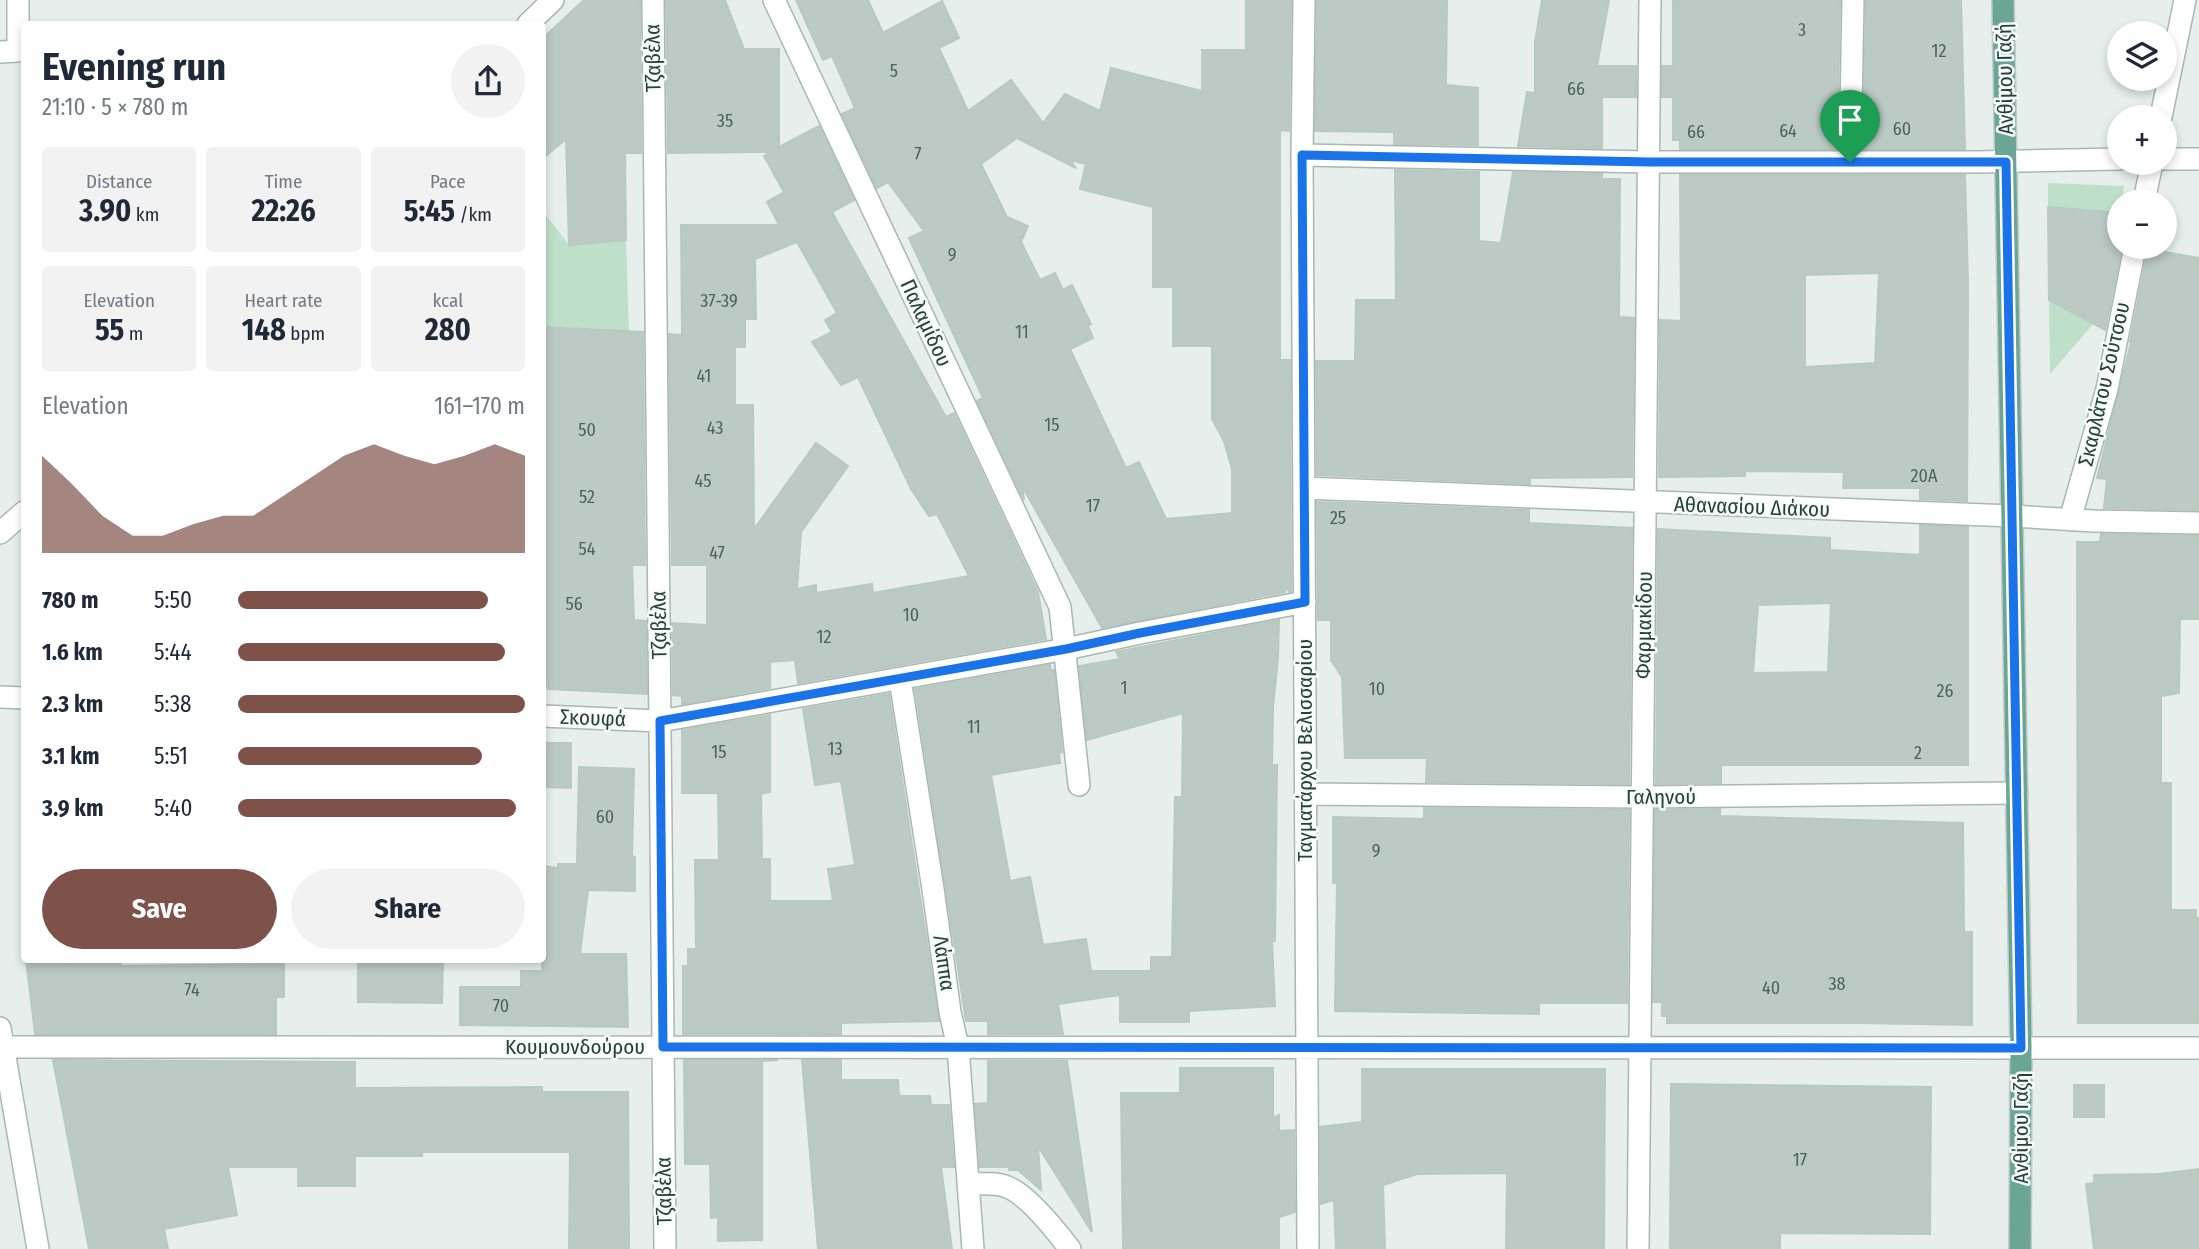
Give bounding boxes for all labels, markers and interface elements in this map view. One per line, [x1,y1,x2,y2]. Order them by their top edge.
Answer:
house number: 3 [1798,19,1806,41]
map controls [2107,21,2177,259]
button: layers [2107,21,2177,91]
street label: Ανθίμου Γαζή [1991,23,2019,135]
street label: Τζαβέλα [639,24,667,92]
house number: 12 [1932,40,1947,62]
text: Evening run [42,44,226,90]
button: share [451,44,525,118]
house number: 5 [890,60,898,82]
house number: 66 [1567,78,1585,100]
pin [1820,90,1880,162]
text: 21:10 · 5 × 780 m [42,93,188,121]
icon: arrive [1831,101,1869,139]
button: + [2107,105,2177,175]
house number: 35 [717,110,733,132]
house number: 60 [1893,118,1911,140]
house number: 64 [1779,120,1797,142]
house number: 66 [1687,121,1705,143]
house number: 7 [914,143,922,165]
text: Distance [86,170,152,193]
text: Time [265,170,302,193]
text: Pace [430,170,466,193]
button: − [2107,189,2177,259]
text: 3.90 [79,193,131,229]
text: 22:26 [251,193,316,229]
text: 5:45 [404,193,455,229]
text: km [131,203,159,226]
text: /km [455,203,492,226]
house number: 9 [948,244,956,266]
street label: Παλαμίδου [894,275,958,371]
text: Elevation [83,289,155,312]
text: Heart rate [244,289,323,312]
text: kcal [432,289,463,312]
house number: 37-39 [700,290,738,312]
street label: Σκαρλάτου Σούτσου [2072,299,2136,469]
text: 55 [95,312,124,348]
text: 148 [242,312,286,348]
text: 280 [425,312,471,348]
house number: 11 [1015,321,1029,343]
text: m [124,322,143,345]
text: bpm [286,322,325,345]
house number: 41 [697,365,711,387]
text: Elevation [42,392,129,420]
text: 161–170 m [434,392,525,420]
house number: 15 [1044,414,1060,436]
house number: 43 [707,417,723,439]
house number: 50 [578,419,596,441]
house number: 20A [1911,465,1938,487]
house number: 45 [695,470,711,492]
house number: 52 [579,486,595,508]
street label: Αθανασίου Διάκου [1674,491,1830,523]
house number: 17 [1086,495,1100,517]
house number: 25 [1330,507,1346,529]
house number: 54 [579,538,596,560]
house number: 47 [709,542,725,564]
street label: Φαρμακίδου [1630,571,1658,679]
text: 780 m [42,586,99,614]
text: 5:50 [154,586,192,614]
street label: Τζαβέλα [645,591,673,659]
house number: 56 [565,593,583,615]
house number: 10 [903,604,919,626]
house number: 12 [817,626,832,648]
text: 1.6 km [42,638,103,666]
text: 5:44 [154,638,192,666]
street label: Ταγματάρχου Βελισσαρίου [1292,639,1318,861]
house number: 1 [1120,677,1128,699]
house number: 10 [1369,678,1385,700]
house number: 26 [1937,680,1954,702]
text: 2.3 km [42,690,103,718]
text: 5:38 [154,690,192,718]
street label: Σκουφά [560,704,626,732]
house number: 11 [967,716,981,738]
house number: 13 [827,738,843,760]
house number: 15 [711,741,727,763]
text: 3.1 km [42,742,100,770]
text: 5:51 [154,742,188,770]
house number: 2 [1914,742,1922,764]
street label: Γαληνού [1626,784,1696,810]
text: 3.9 km [42,794,104,822]
text: 5:40 [154,794,192,822]
house number: 60 [596,806,614,828]
house number: 9 [1372,840,1380,862]
button: Save [42,869,277,949]
button: Share [291,869,525,949]
street label: Λάππα [927,933,961,993]
house number: 38 [1828,973,1846,995]
house number: 40 [1762,977,1780,999]
house number: 74 [184,979,200,1001]
house number: 70 [493,995,509,1017]
street label: Κουμουνδούρου [505,1034,645,1060]
street label: Ανθίμου Γαζή [2008,1072,2034,1184]
house number: 17 [1793,1149,1807,1171]
street label: Τζαβέλα [650,1157,678,1225]

